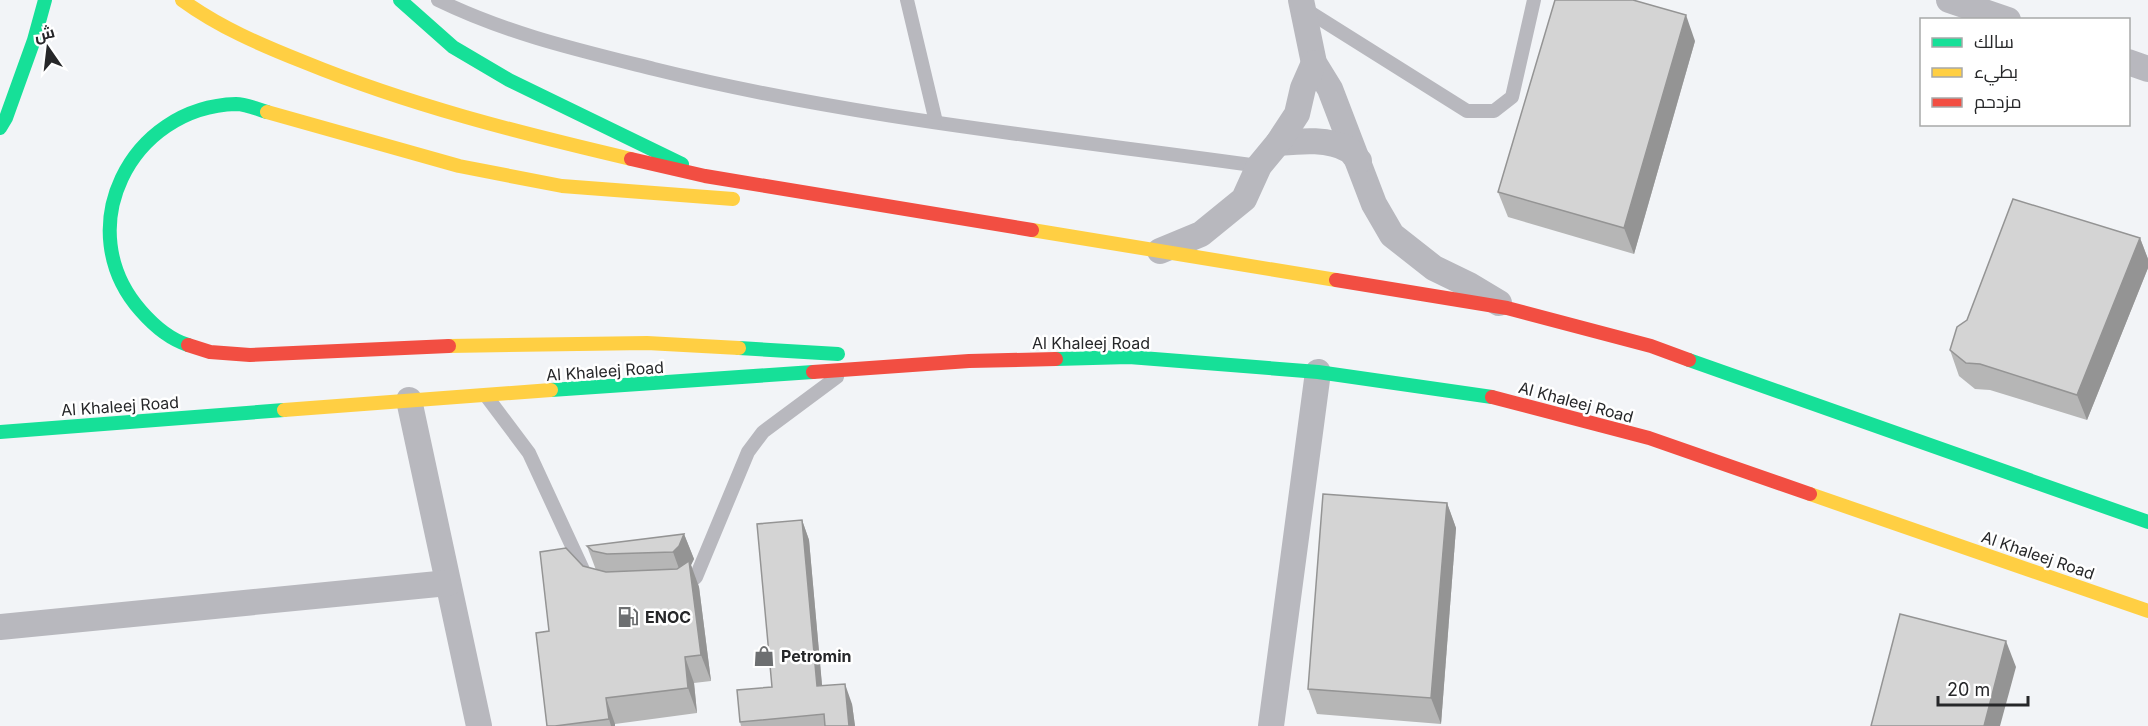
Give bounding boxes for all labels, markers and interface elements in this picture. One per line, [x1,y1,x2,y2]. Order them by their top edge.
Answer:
north arrow [18,18,78,78]
legend [1920,18,2130,126]
text: ش [32,21,57,46]
text: سالك [1974,31,2014,52]
text: بطيء [1974,61,2018,86]
text: مزدحم [1974,91,2022,114]
street label: Al Khaleej Road [1032,333,1150,353]
street label: Al Khaleej Road [545,357,665,385]
street label: Al Khaleej Road [1516,377,1636,427]
street label: Al Khaleej Road [60,392,180,420]
street label: Al Khaleej Road [1979,526,2097,584]
fuel station icon: ENOC [616,605,640,629]
place label: ENOC [645,607,691,627]
shop icon: Petromin [752,644,776,668]
place label: Petromin [781,646,851,666]
scale bar [1938,669,2028,707]
text: 20 m [1947,679,1990,700]

